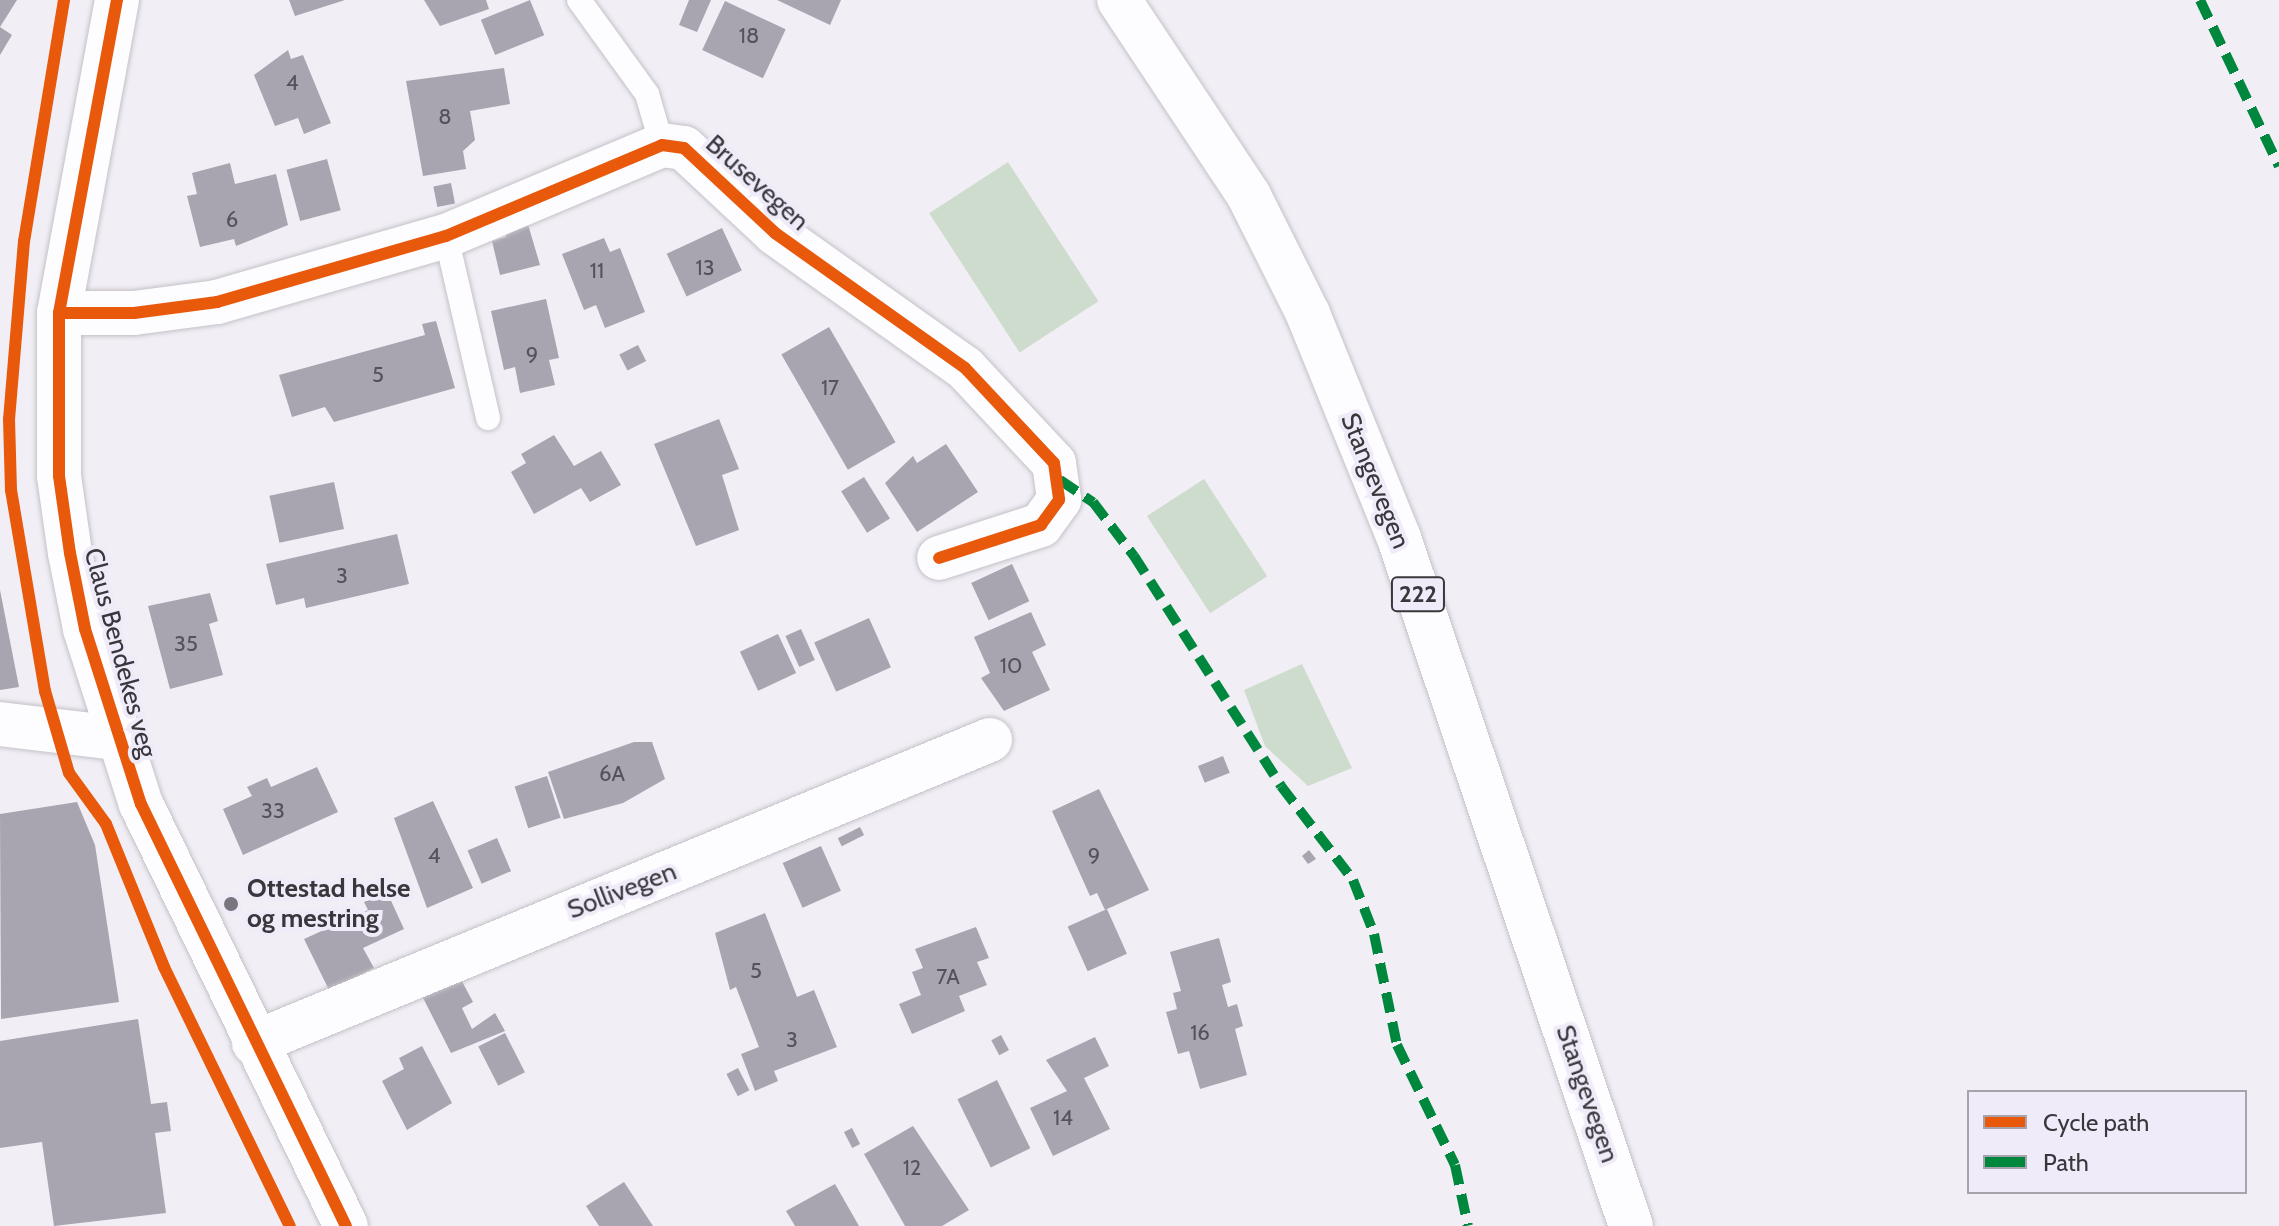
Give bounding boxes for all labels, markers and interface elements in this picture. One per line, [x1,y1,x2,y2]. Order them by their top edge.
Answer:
house number: 18 [739,23,759,49]
house number: 4 [286,70,298,96]
house number: 8 [438,104,452,130]
street label: Brusevegen [699,129,815,237]
house number: 6 [226,207,238,233]
house number: 13 [695,255,715,281]
house number: 11 [590,258,604,284]
house number: 9 [526,342,538,368]
house number: 5 [372,362,384,388]
house number: 17 [821,375,839,401]
street label: Stangevegen [1334,409,1416,553]
street label: Claus Bendekes veg [77,545,163,761]
house number: 3 [336,563,348,589]
road number: 222 [1390,574,1446,614]
house number: 35 [174,631,198,657]
house number: 10 [1000,653,1022,679]
house number: 6A [599,761,625,787]
house number: 33 [261,798,285,824]
house number: 4 [428,843,440,869]
house number: 9 [1088,843,1100,869]
street label: Sollivegen [563,856,681,926]
place label: Ottestad helse og mestring [247,873,410,934]
marker: Ottestad helse og mestring [222,895,240,913]
house number: 5 [750,958,762,984]
house number: 7A [936,964,960,990]
house number: 16 [1190,1020,1210,1046]
street label: Stangevegen [1549,1021,1625,1167]
house number: 3 [786,1027,798,1053]
legend [1967,1090,2247,1194]
house number: 14 [1053,1105,1073,1131]
text: Cycle path [2043,1108,2149,1137]
text: Path [2043,1148,2089,1177]
house number: 12 [903,1155,921,1181]

